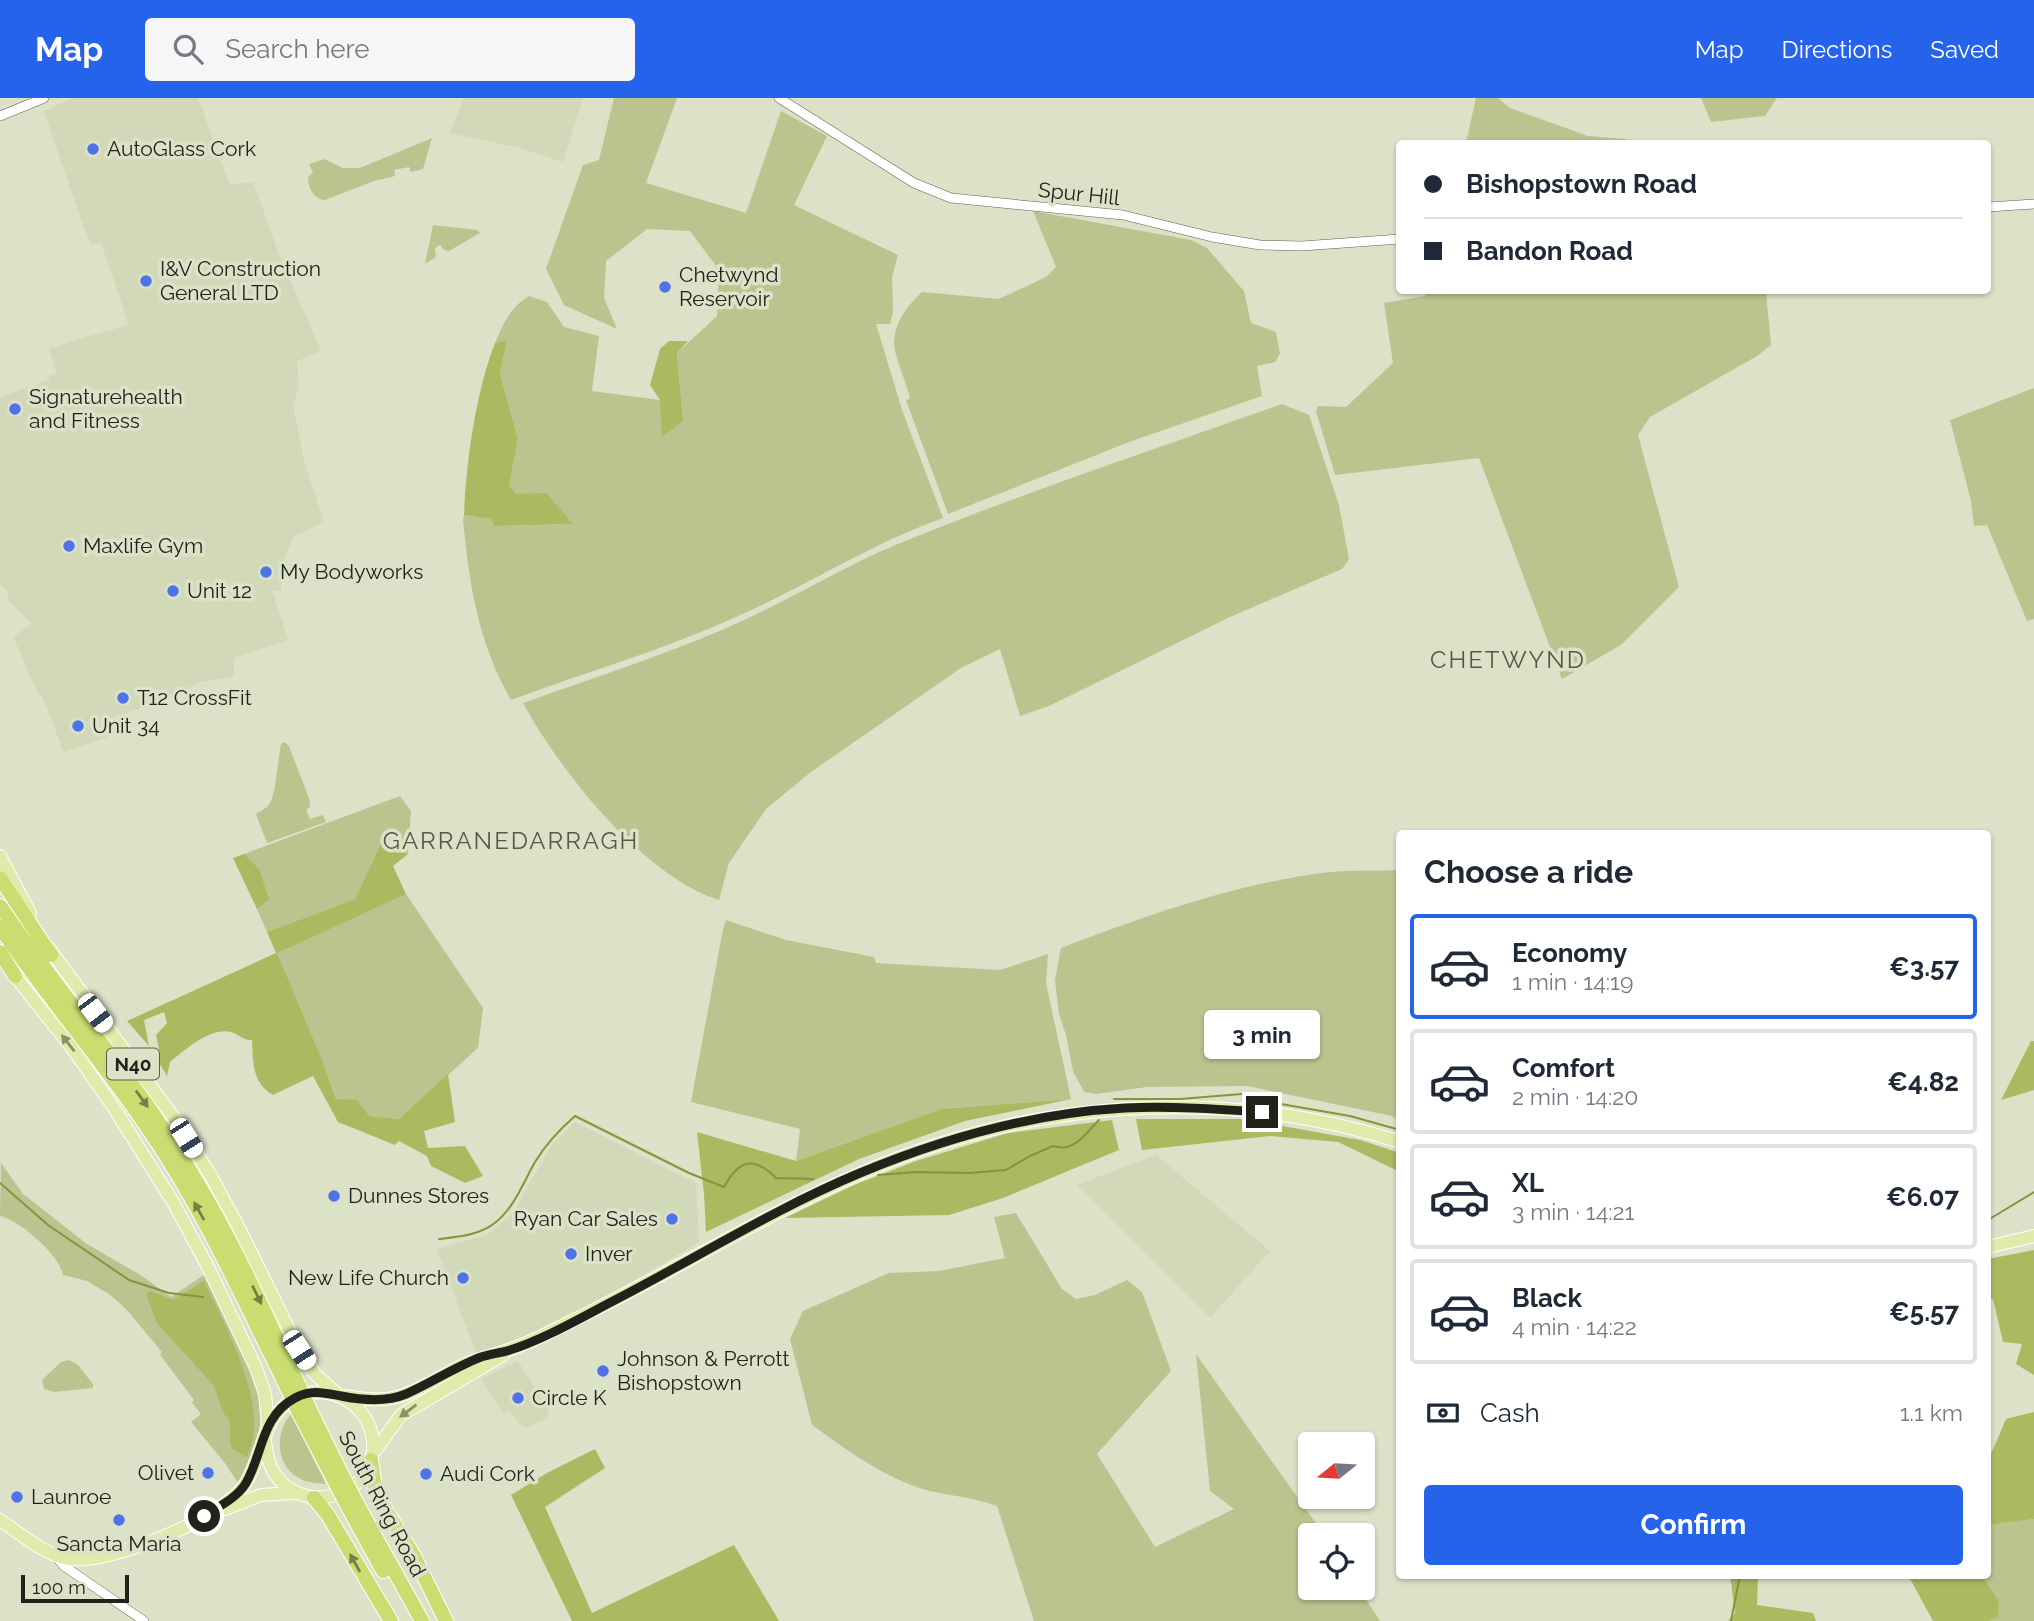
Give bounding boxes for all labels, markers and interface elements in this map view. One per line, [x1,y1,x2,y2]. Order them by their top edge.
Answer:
search box [145,18,635,81]
text: Map [35,30,103,69]
icon: search [169,30,207,68]
text: Search here [225,34,370,64]
text: Map [1695,35,1744,64]
text: Directions [1782,35,1892,64]
text: Saved [1930,35,1999,64]
place label: AutoGlass Cork [107,136,256,161]
marker: AutoGlass Cork [85,141,101,157]
text: Bishopstown Road [1466,169,1697,199]
street label: Spur Hill [1037,177,1121,210]
text: Bandon Road [1466,236,1633,266]
place label: I&V Construction General LTD [160,256,321,305]
place label: Chetwynd Reservoir [679,262,779,311]
marker: I&V Construction General LTD [138,273,154,289]
marker: Chetwynd Reservoir [657,279,673,295]
place label: Signaturehealth and Fitness [29,384,183,433]
marker: Signaturehealth and Fitness [7,401,23,417]
place label: Maxlife Gym [83,533,203,558]
marker: Maxlife Gym [61,538,77,554]
place label: My Bodyworks [280,559,423,584]
marker: My Bodyworks [258,564,274,580]
place label: Unit 12 [187,578,252,603]
marker: Unit 12 [165,583,181,599]
district label: CHETWYND [1430,645,1586,674]
place label: T12 CrossFit [137,685,252,710]
marker: T12 CrossFit [115,690,131,706]
place label: Unit 34 [92,713,160,738]
marker: Unit 34 [70,718,86,734]
district label: GARRANEDARRAGH [383,826,639,855]
text: Choose a ride [1424,853,1633,890]
icon: car [1428,935,1491,998]
text: Economy [1512,938,1627,968]
text: €3.57 [1889,952,1959,982]
text: 1 min · 14:19 [1512,968,1633,995]
car [74,990,117,1036]
callout: 3 min [1204,1010,1320,1060]
text: 3 min [1232,1021,1292,1048]
one-way arrow [60,1035,75,1053]
road number: N40 [107,1048,159,1080]
icon: car [1428,1050,1491,1113]
text: Comfort [1512,1053,1615,1083]
text: €4.82 [1887,1067,1959,1097]
text: 2 min · 14:20 [1512,1083,1638,1110]
one-way arrow [135,1090,149,1108]
route end [1246,1096,1278,1128]
car [166,1115,207,1161]
icon: car [1428,1165,1491,1228]
text: XL [1512,1168,1544,1198]
text: €6.07 [1886,1182,1959,1212]
place label: Dunnes Stores [348,1183,489,1208]
marker: Dunnes Stores [326,1188,342,1204]
text: 3 min · 14:21 [1512,1198,1634,1225]
one-way arrow [193,1201,205,1220]
place label: Ryan Car Sales [514,1206,658,1231]
marker: Ryan Car Sales [664,1211,680,1227]
place label: Inver [585,1241,633,1266]
marker: Inver [563,1246,579,1262]
place label: New Life Church [288,1265,449,1290]
marker: New Life Church [455,1270,471,1286]
icon: car [1428,1280,1491,1343]
text: Black [1512,1283,1582,1313]
one-way arrow [251,1285,262,1305]
text: €5.57 [1889,1297,1959,1327]
text: 4 min · 14:22 [1512,1313,1637,1340]
car [279,1327,320,1373]
place label: Johnson & Perrott Bishopstown [617,1346,790,1395]
marker: Johnson & Perrott Bishopstown [595,1363,611,1379]
place label: Circle K [532,1385,607,1410]
marker: Circle K [510,1390,526,1406]
icon: cash [1424,1394,1462,1432]
text: Cash [1480,1398,1540,1428]
text: 1.1 km [1900,1399,1963,1426]
one-way arrow [399,1404,418,1418]
street label: South Ring Road [333,1427,431,1581]
north arrow [1298,1432,1376,1508]
map controls [1298,1432,1375,1600]
place label: Olivet [138,1460,194,1485]
place label: Audi Cork [440,1461,535,1486]
marker: Olivet [200,1465,216,1481]
marker: Audi Cork [418,1466,434,1482]
place label: Launroe [31,1484,111,1509]
button: Confirm [1424,1485,1963,1565]
marker: Launroe [9,1489,25,1505]
route start [188,1500,220,1532]
marker: Sancta Maria [111,1512,127,1528]
button: locate [1298,1523,1375,1600]
place label: Sancta Maria [57,1531,181,1556]
one-way arrow [349,1553,361,1573]
scale bar [21,1572,130,1604]
text: 100 m [32,1576,86,1598]

